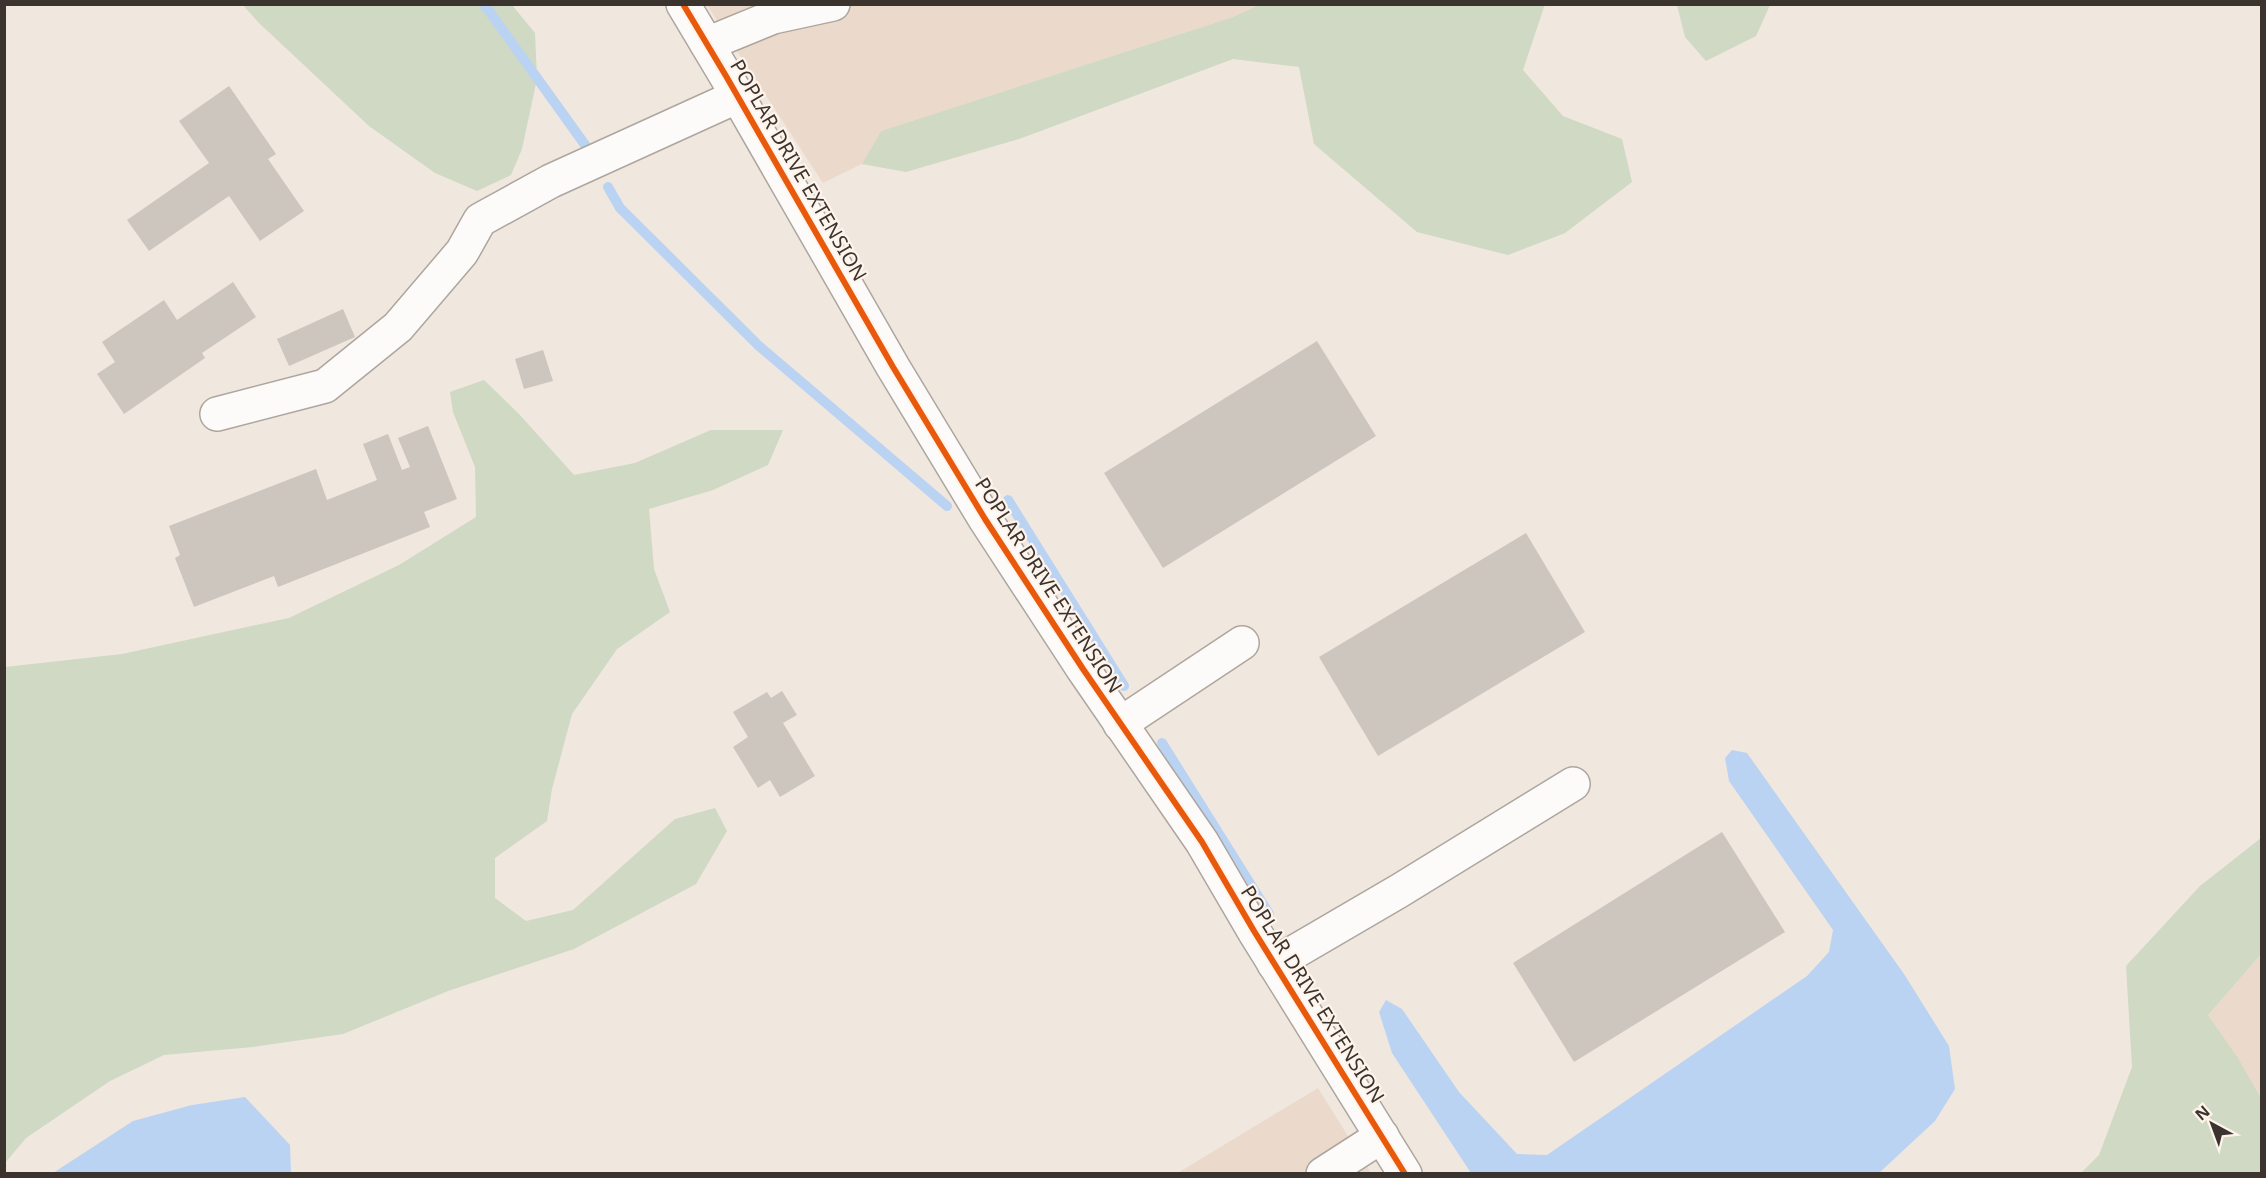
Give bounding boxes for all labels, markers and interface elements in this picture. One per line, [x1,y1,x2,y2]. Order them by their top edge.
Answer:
street label: POPLAR DRIVE EXTENSION [724,54,874,286]
street label: POPLAR DRIVE EXTENSION [969,472,1129,698]
street label: POPLAR DRIVE EXTENSION [1235,880,1391,1108]
north arrow [2182,1094,2242,1154]
text: N [2190,1100,2214,1125]

